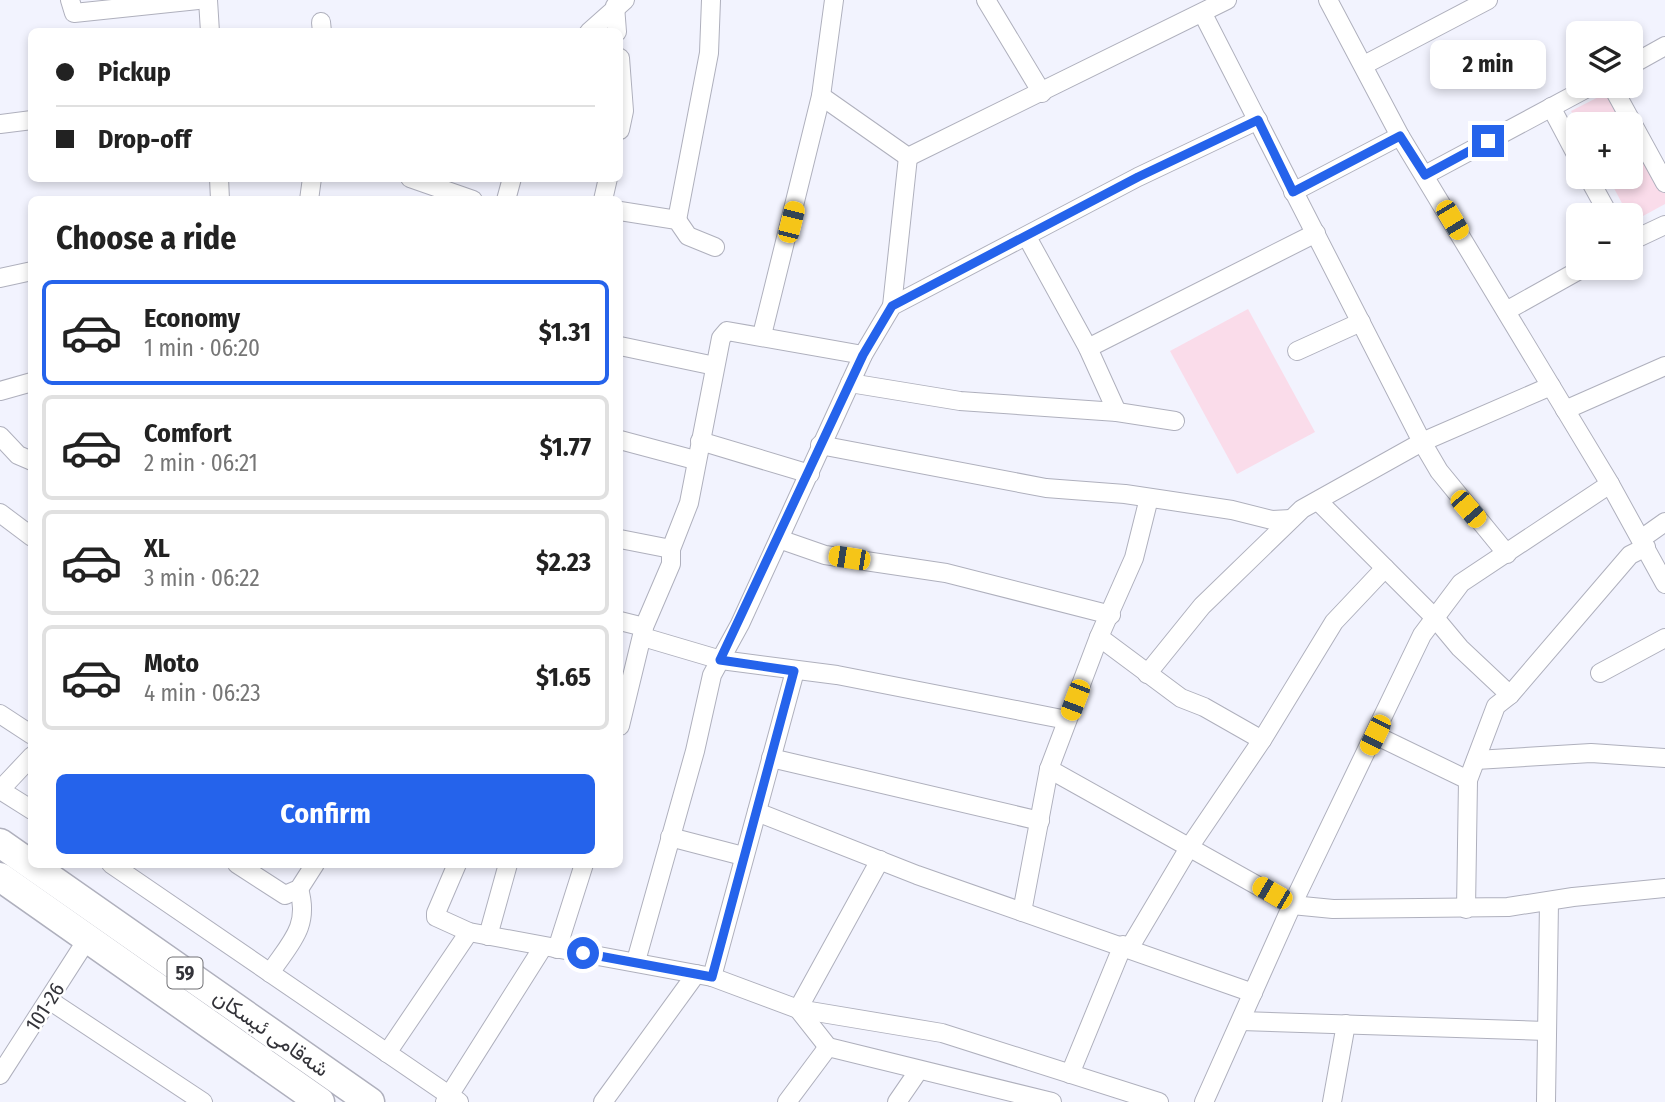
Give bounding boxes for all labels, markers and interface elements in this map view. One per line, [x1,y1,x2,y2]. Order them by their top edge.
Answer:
map controls [1566,21,1643,280]
button: layers [1566,21,1643,98]
callout: 2 min [1430,40,1546,88]
text: 2 min [1463,50,1514,78]
text: Pickup [98,57,171,88]
button: + [1566,112,1643,189]
text: Drop-off [98,124,191,155]
route end [1472,125,1504,157]
car [1433,197,1472,243]
car [776,199,807,245]
button: − [1566,203,1643,280]
text: Choose a ride [56,219,237,257]
icon: car [60,301,123,364]
text: Economy [144,303,240,334]
text: $1.31 [539,317,591,348]
text: 1 min · 06:20 [144,334,260,362]
icon: car [60,416,123,479]
text: Comfort [144,418,232,449]
text: $1.77 [540,432,591,463]
text: 2 min · 06:21 [144,449,258,477]
car [1447,486,1490,532]
icon: car [60,531,123,594]
text: XL [144,533,170,564]
car [827,544,872,572]
text: $2.23 [536,547,591,578]
text: 3 min · 06:22 [144,564,260,592]
icon: car [60,646,123,709]
text: Moto [144,648,199,679]
text: $1.65 [536,662,591,693]
car [1058,677,1093,723]
text: 4 min · 06:23 [144,679,261,707]
car [1357,712,1394,758]
button: Confirm [56,774,595,854]
car [1249,873,1296,913]
route start [567,937,599,969]
road number: 59 [168,958,202,988]
street label: 101-26 [20,978,70,1036]
street label: شەقامی ئیسکان [208,984,334,1082]

